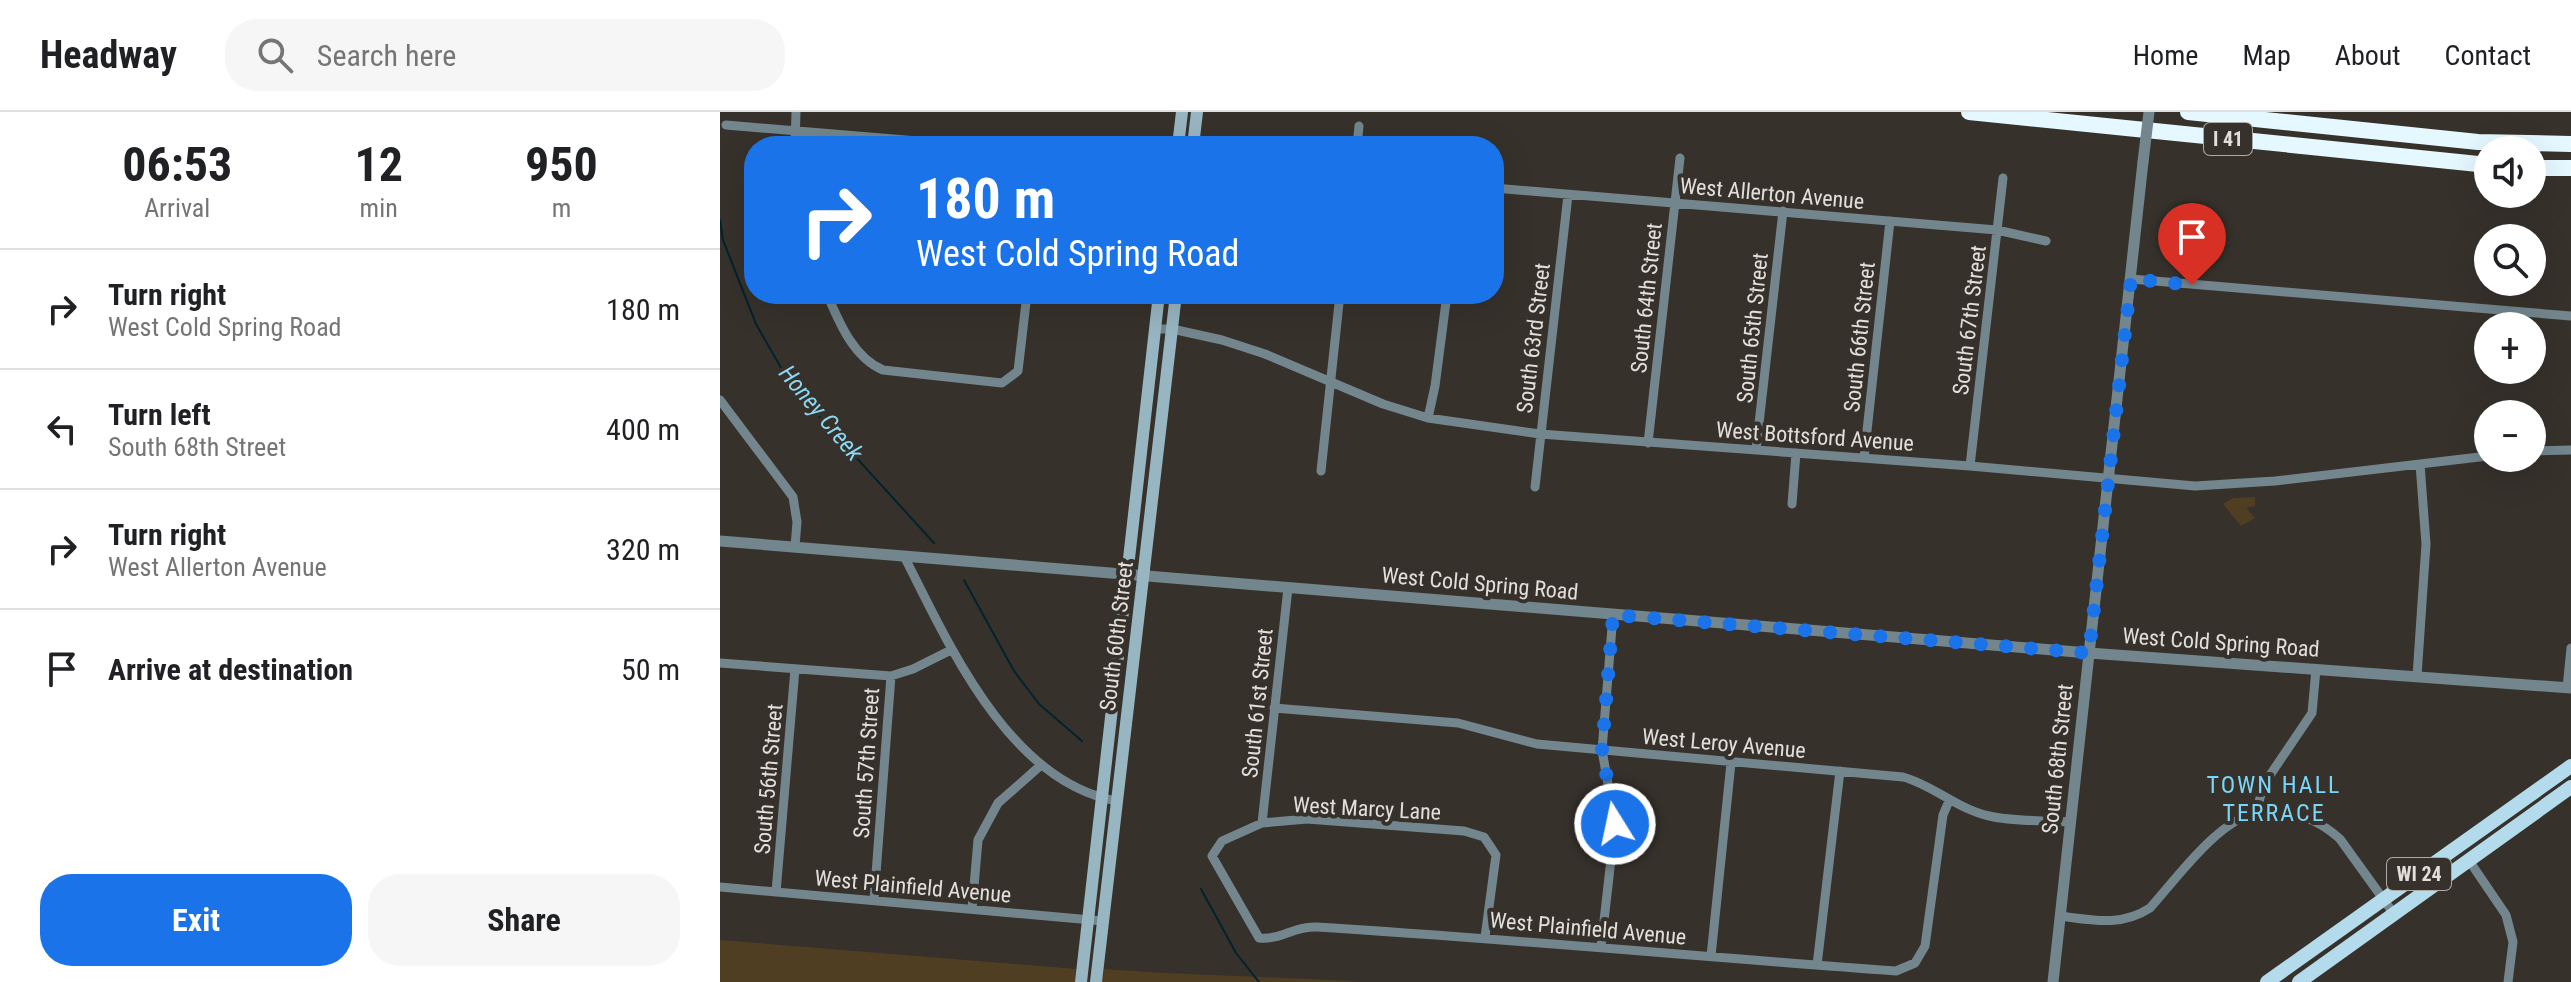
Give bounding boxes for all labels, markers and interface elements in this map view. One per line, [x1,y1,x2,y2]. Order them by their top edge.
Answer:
search box [225,19,785,91]
text: Headway [40,33,177,77]
icon: search [253,33,297,77]
text: Search here [317,38,456,73]
text: Home [2133,39,2198,72]
text: Map [2242,39,2291,72]
text: About [2335,39,2401,72]
text: Contact [2445,39,2531,72]
road number: I 41 [2204,123,2252,155]
text: 06:53 [122,136,232,193]
text: 12 [354,136,403,193]
text: 950 [525,136,598,193]
map controls [2474,136,2546,472]
button: sound [2474,136,2546,208]
text: 180 m [916,166,1055,232]
icon: right [784,168,888,272]
street label: West Allerton Avenue [1679,173,1865,214]
text: Arrival [144,193,210,223]
text: min [360,193,398,223]
text: m [552,193,571,223]
pin [2158,203,2226,285]
icon: arrive [2170,215,2214,259]
street label: South 64th Street [1626,222,1667,374]
button: search [2474,224,2546,296]
text: West Cold Spring Road [916,233,1239,275]
street label: South 67th Street [1948,244,1991,396]
street label: South 65th Street [1732,252,1773,404]
street label: South 66th Street [1839,261,1880,413]
street label: South 63rd Street [1512,262,1555,415]
text: Turn right [108,277,226,312]
icon: right [40,287,84,331]
text: 180 m [606,292,680,327]
text: West Cold Spring Road [108,312,342,342]
button: + [2474,312,2546,384]
water label: Honey Creek [773,360,869,467]
text: Turn left [108,397,211,432]
button: − [2474,400,2546,472]
icon: left [40,407,84,451]
text: 400 m [606,412,680,447]
street label: West Bottsford Avenue [1715,417,1915,456]
text: South 68th Street [108,432,286,462]
text: Turn right [108,517,226,552]
icon: right [40,527,84,571]
text: 320 m [606,532,680,567]
text: West Allerton Avenue [108,552,327,582]
street label: South 60th Street [1095,560,1138,712]
street label: West Cold Spring Road [1380,562,1579,605]
street label: West Cold Spring Road [2122,623,2320,662]
street label: South 61st Street [1237,627,1278,779]
icon: arrive [40,647,84,691]
text: Arrive at destination [108,652,353,687]
text: 50 m [621,652,680,687]
street label: South 68th Street [2037,683,2078,835]
street label: South 57th Street [849,687,884,839]
street label: South 56th Street [749,703,788,855]
street label: West Leroy Avenue [1641,724,1807,763]
district label: TOWN HALL TERRACE [2206,771,2342,827]
position arrow [1573,782,1657,866]
street label: West Marcy Lane [1292,792,1442,825]
road number: WI 24 [2387,858,2451,890]
street label: West Plainfield Avenue [814,865,1012,908]
button: Exit [40,874,352,966]
button: Share [368,874,680,966]
street label: West Plainfield Avenue [1489,907,1687,950]

